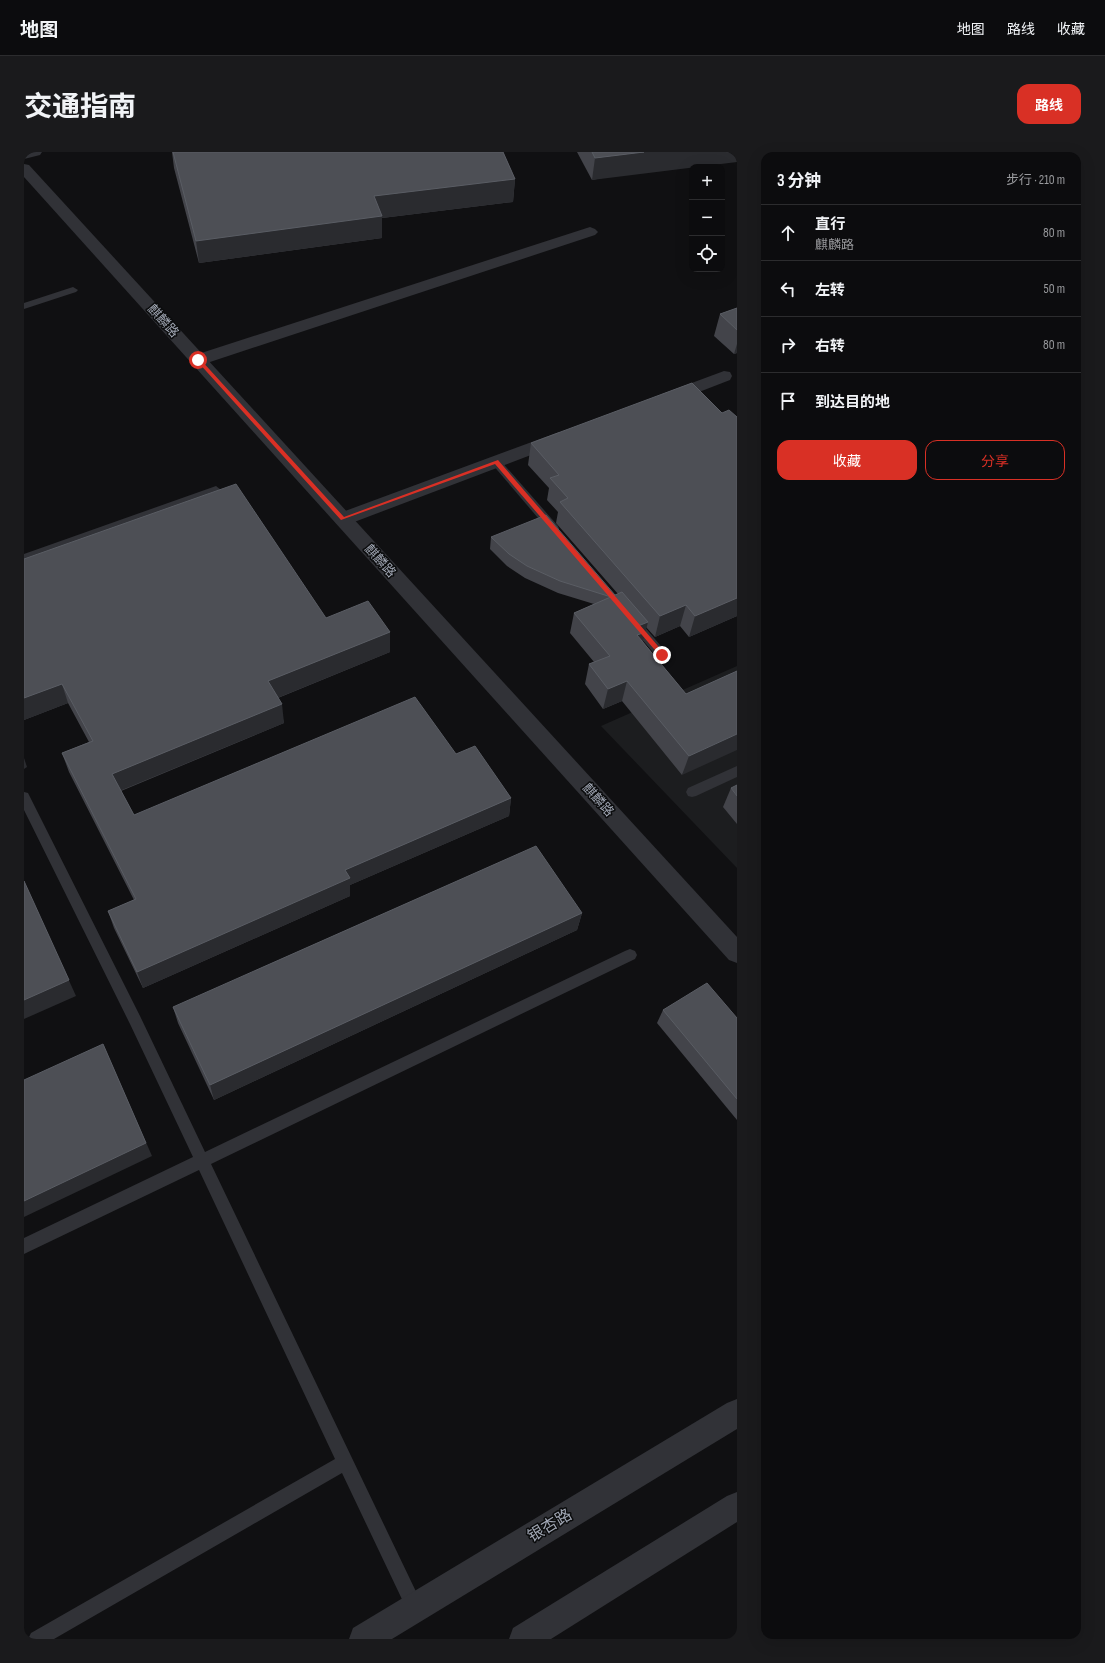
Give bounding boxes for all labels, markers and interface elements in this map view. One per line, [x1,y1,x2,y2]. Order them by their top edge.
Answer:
text: 地图 [20,19,58,42]
text: 地图 [957,21,985,38]
text: 路线 [1007,21,1035,38]
text: 收藏 [1057,21,1085,38]
button: 路线 [1017,84,1081,124]
text: 交通指南 [24,91,136,124]
map controls [689,164,725,272]
button: + [689,164,725,200]
text: 3 分钟 [777,171,821,191]
text: 步行 · 210 m [1006,172,1065,188]
button: − [689,200,725,236]
text: 直行 [815,215,845,234]
icon: ahead [777,222,799,244]
text: 80 m [1043,225,1065,241]
button: locate [689,236,725,272]
text: 麒麟路 [815,237,854,253]
icon: left [777,278,799,300]
text: 左转 [815,281,845,300]
text: 50 m [1044,281,1065,297]
street label: 麒麟路 [144,301,182,341]
icon: right [777,334,799,356]
text: 右转 [815,337,845,356]
text: 80 m [1043,337,1065,353]
route start [189,351,207,369]
icon: arrive [777,390,799,412]
text: 到达目的地 [815,393,890,412]
button: 收藏 [777,440,917,480]
button: 分享 [925,440,1065,480]
street label: 麒麟路 [361,541,399,581]
route end [653,646,671,664]
street label: 麒麟路 [579,780,617,820]
street label: 银杏路 [525,1505,575,1547]

